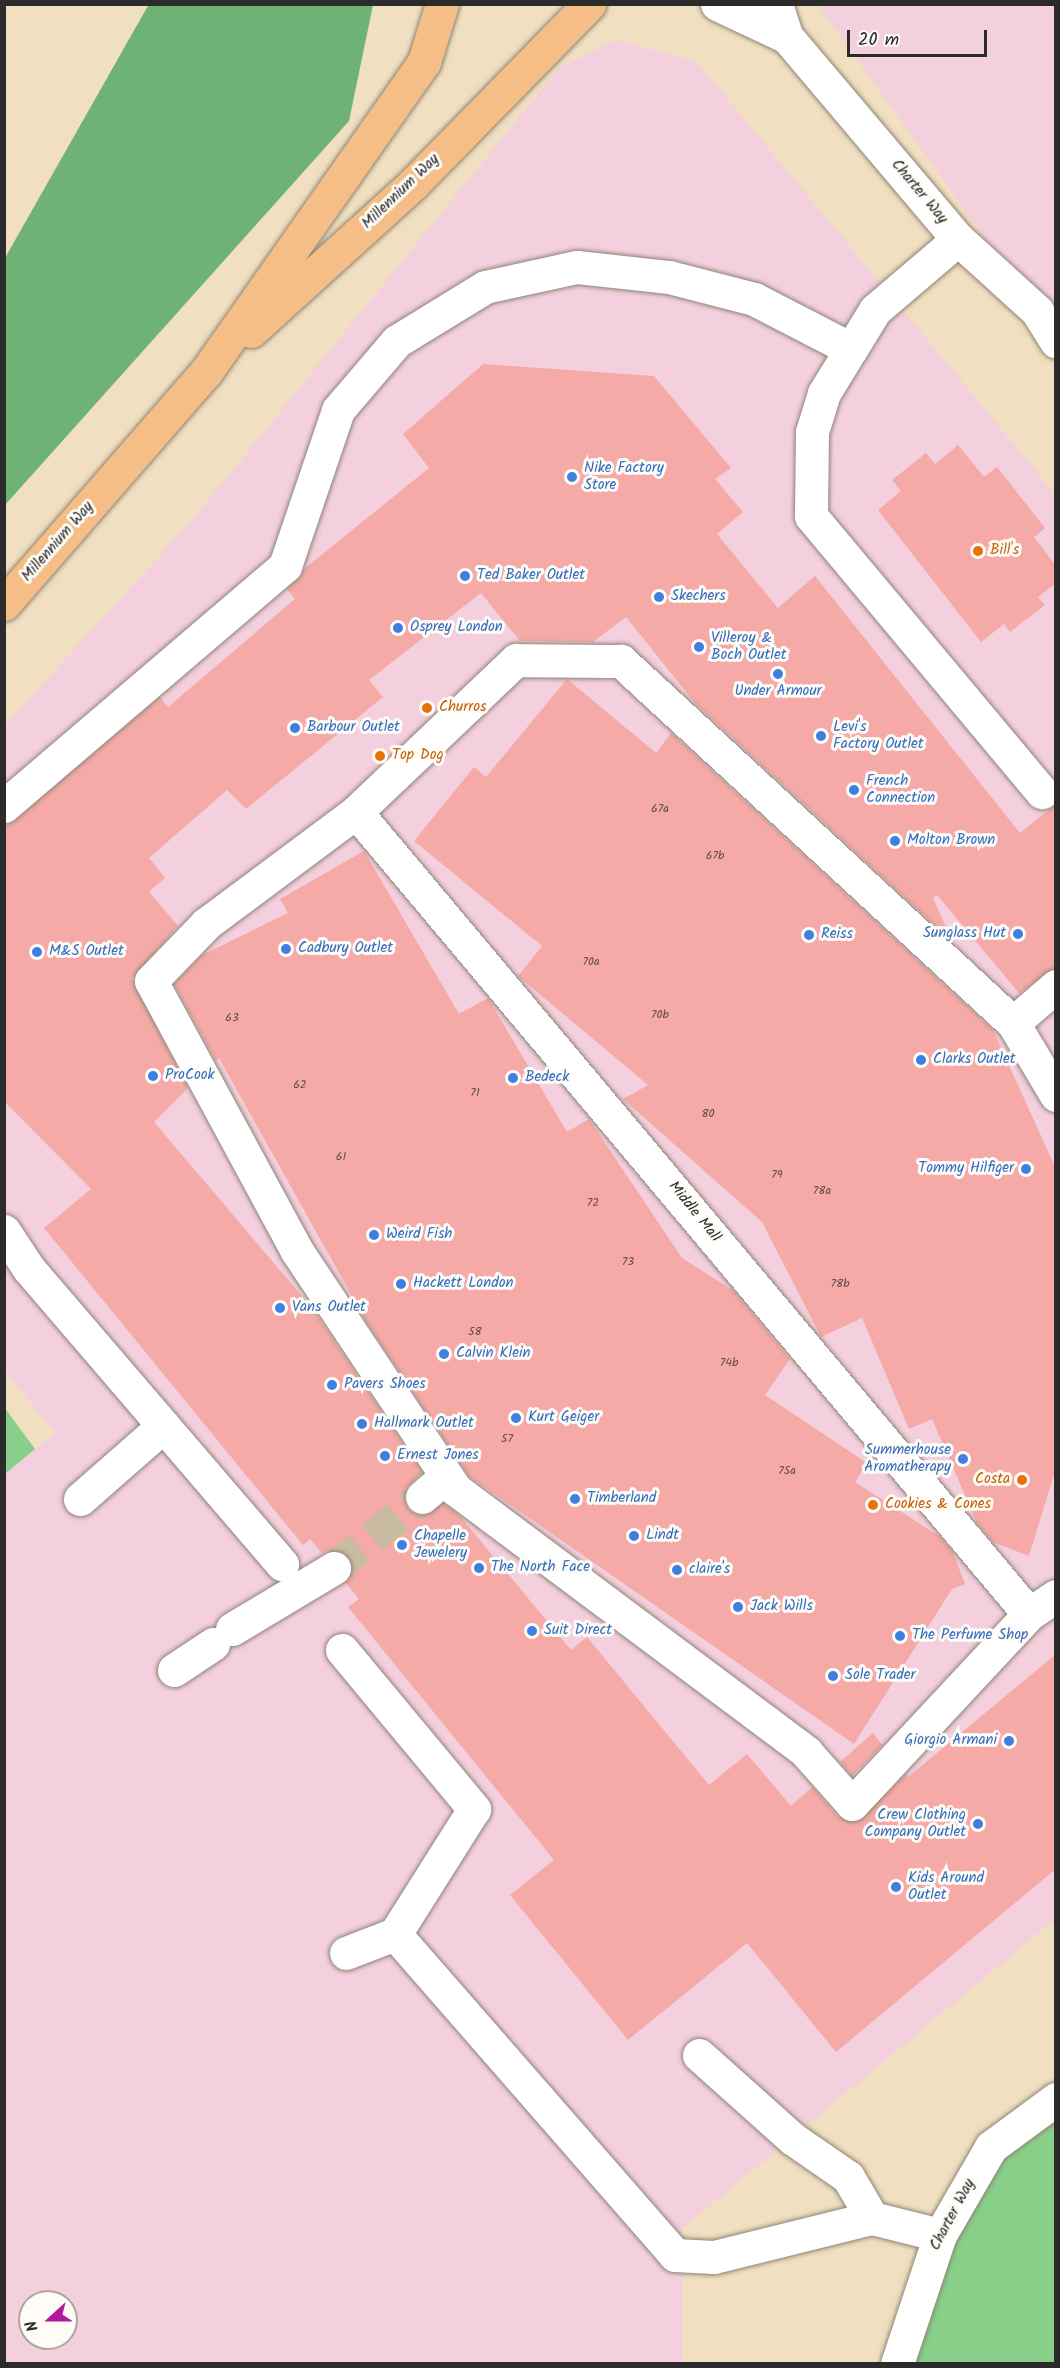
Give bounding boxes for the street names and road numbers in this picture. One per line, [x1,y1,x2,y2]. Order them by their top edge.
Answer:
street label: Millennium Way [359,151,443,233]
street label: Charter Way [887,156,951,228]
street label: Millennium Way [18,498,98,586]
street label: Middle Mall [664,1178,724,1246]
street label: Charter Way [927,2176,979,2254]

